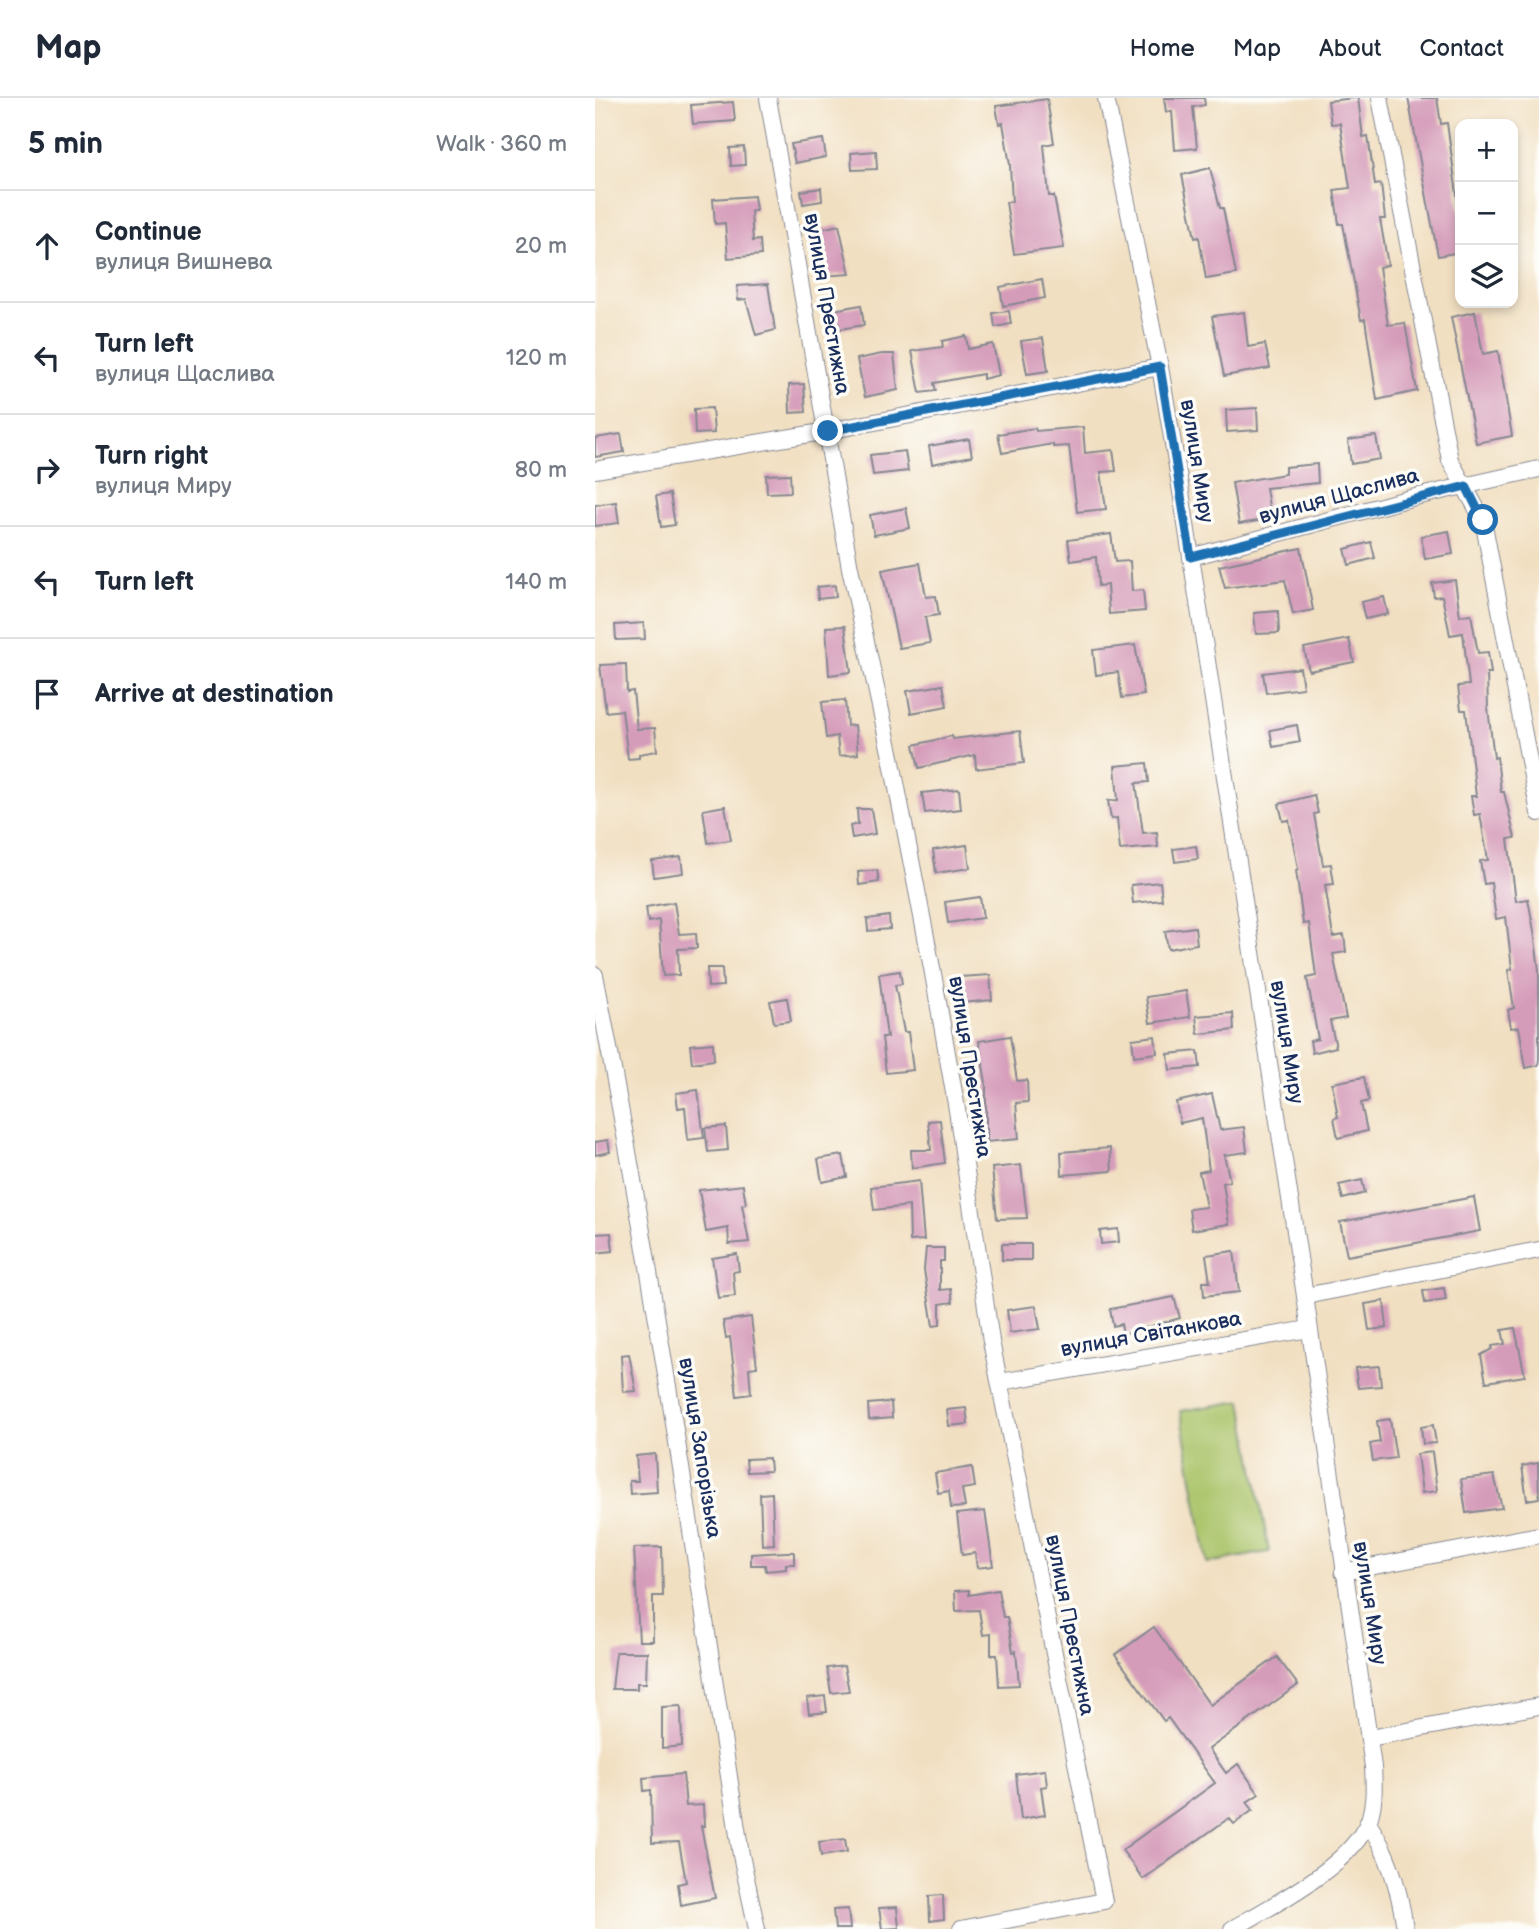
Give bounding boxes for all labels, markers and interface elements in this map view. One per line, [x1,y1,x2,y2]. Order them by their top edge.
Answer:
text: Map [35,28,101,68]
text: Home [1130,34,1195,63]
text: Map [1233,34,1281,63]
text: About [1319,34,1381,63]
text: Contact [1419,34,1504,63]
map controls [1455,119,1518,308]
button: + [1455,119,1518,182]
text: 5 min [28,126,103,162]
text: Walk · 360 m [436,130,567,158]
button: − [1455,182,1518,245]
street label: вулиця Престижна [799,211,855,397]
text: Continue [95,217,202,248]
icon: ahead [28,227,66,265]
text: 20 m [515,232,567,260]
button: layers [1455,245,1518,308]
text: вулиця Вишнева [95,248,273,276]
text: Turn left [95,329,194,360]
icon: left [28,339,66,377]
text: 120 m [506,344,567,372]
text: вулиця Щаслива [95,360,275,388]
street label: вулиця Миру [1175,397,1219,525]
route end [812,415,843,446]
text: Turn right [95,441,208,472]
icon: right [28,451,66,489]
text: 80 m [515,456,567,484]
street label: вулиця Щаслива [1256,463,1422,529]
text: вулиця Миру [95,472,232,500]
route start [1467,504,1498,535]
icon: left [28,563,66,601]
text: Turn left [95,567,194,598]
text: 140 m [505,568,567,596]
icon: arrive [28,675,66,713]
text: Arrive at destination [95,679,334,710]
street label: вулиця Престижна [943,974,997,1160]
street label: вулиця Миру [1265,978,1309,1106]
street label: вулиця Світанкова [1059,1306,1244,1362]
street label: вулиця Запорізька [673,1356,727,1541]
street label: вулиця Престижна [1040,1532,1100,1718]
street label: вулиця Миру [1348,1539,1392,1667]

